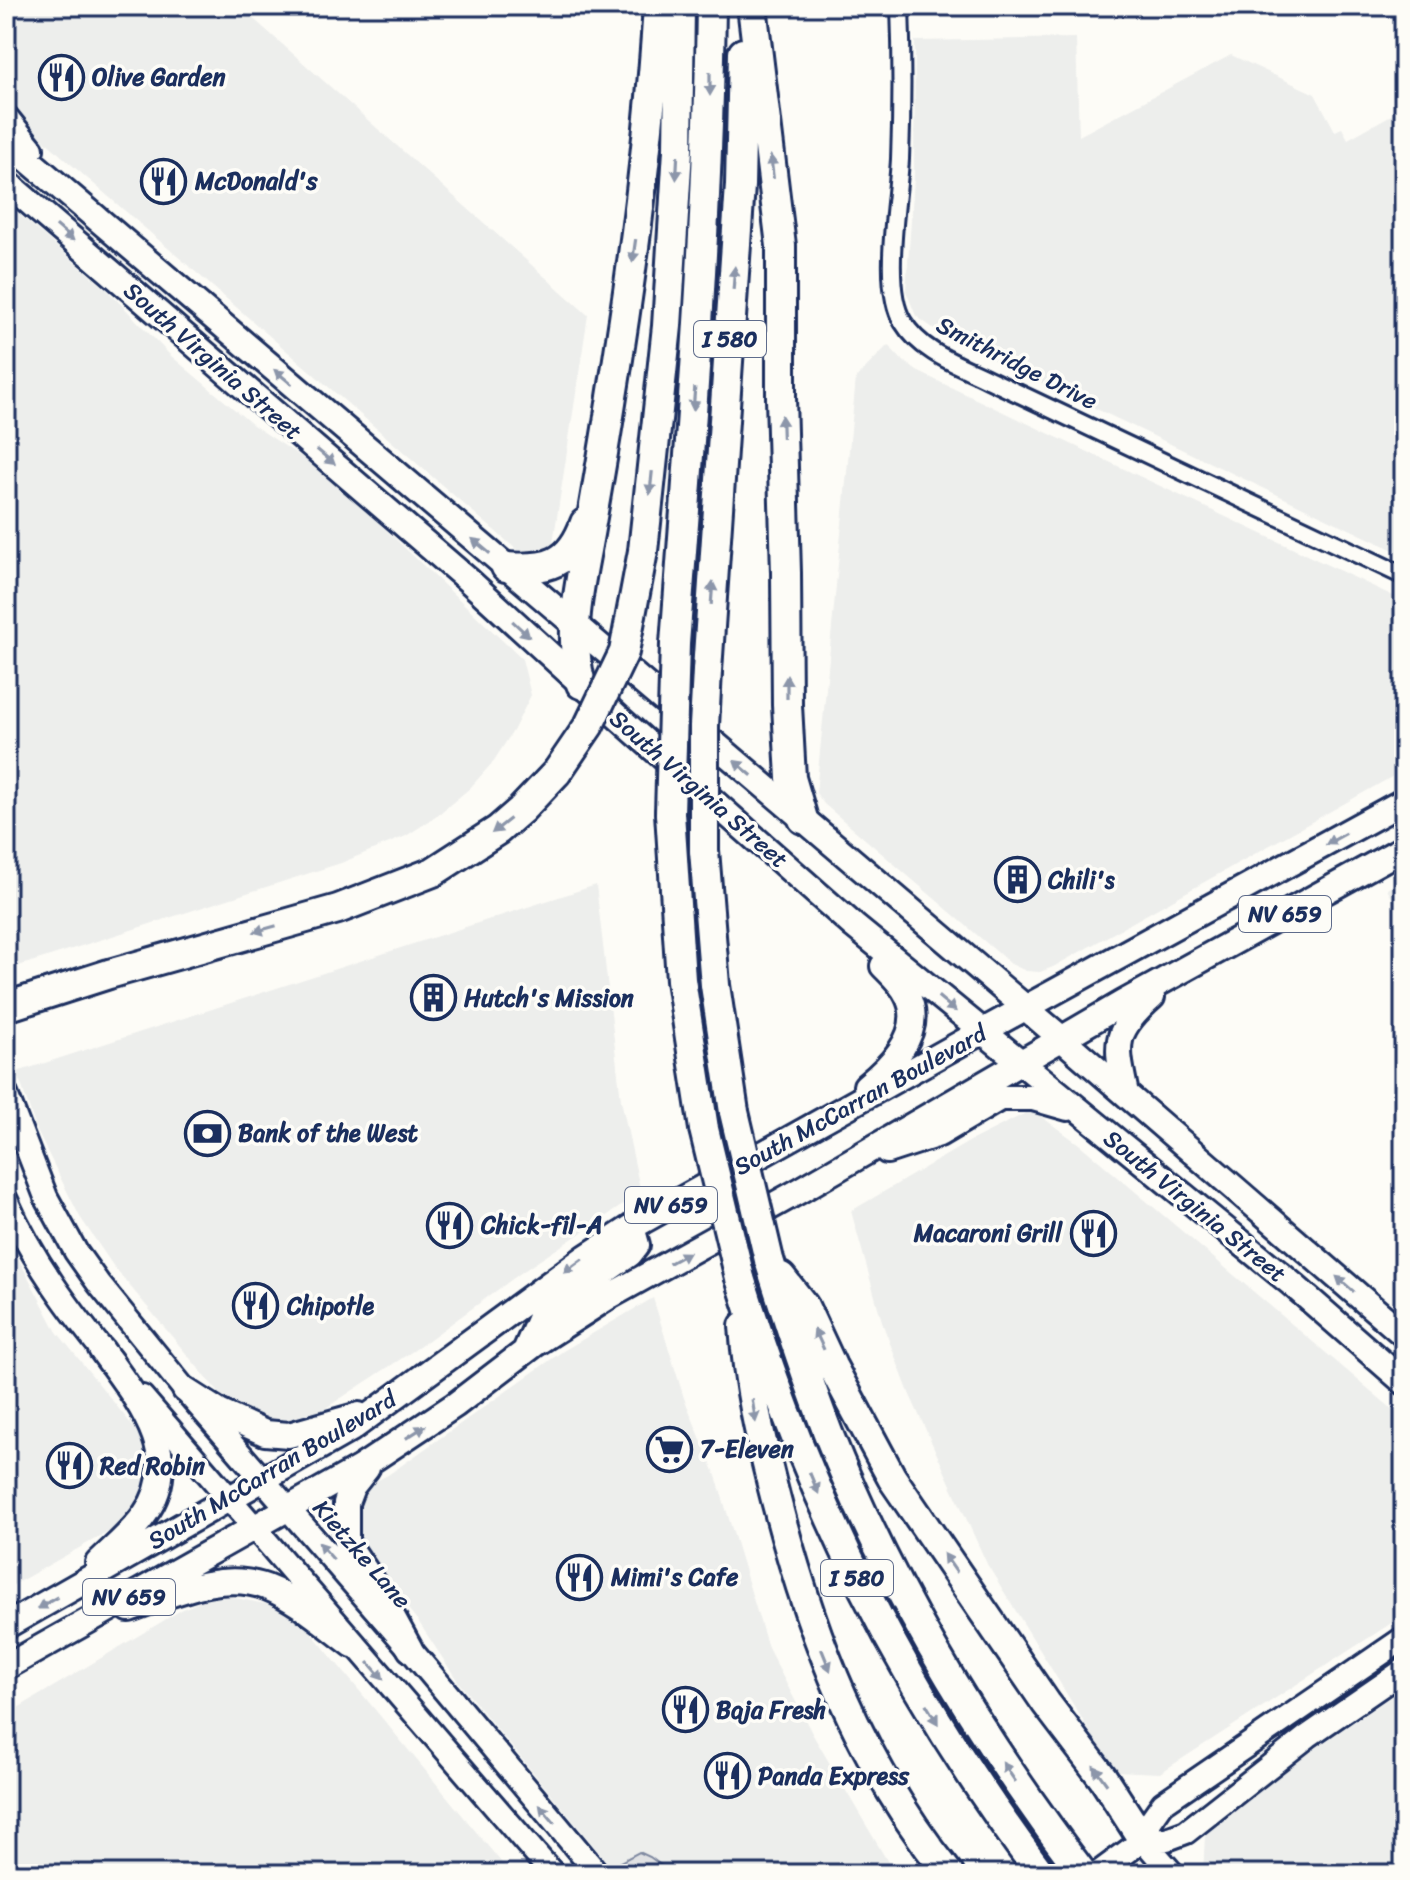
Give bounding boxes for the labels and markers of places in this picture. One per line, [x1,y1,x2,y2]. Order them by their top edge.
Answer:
restaurant icon: Olive Garden [37,53,85,101]
place label: Olive Garden [92,56,226,98]
restaurant icon: McDonald's [140,157,188,205]
place label: McDonald's [194,160,319,202]
building icon: Chili's [993,856,1041,904]
place label: Chili's [1047,859,1116,901]
building icon: Hutch's Mission [409,974,457,1022]
place label: Hutch's Mission [464,977,634,1019]
bank icon: Bank of the West [183,1109,231,1157]
place label: Bank of the West [238,1112,419,1154]
restaurant icon: Chick-fil-A [426,1201,474,1249]
place label: Chick-fil-A [480,1204,603,1246]
restaurant icon: Macaroni Grill [1069,1209,1117,1257]
place label: Macaroni Grill [913,1212,1063,1254]
restaurant icon: Chipotle [232,1282,280,1330]
place label: Chipotle [286,1285,375,1327]
supermarket icon: 7-Eleven [645,1425,693,1473]
place label: 7-Eleven [700,1428,794,1470]
restaurant icon: Red Robin [45,1442,93,1490]
place label: Red Robin [99,1445,205,1487]
restaurant icon: Mimi's Cafe [556,1553,604,1601]
place label: Mimi's Cafe [610,1556,739,1598]
restaurant icon: Baja Fresh [661,1686,709,1734]
place label: Baja Fresh [716,1689,827,1731]
restaurant icon: Panda Express [703,1752,751,1800]
place label: Panda Express [758,1755,910,1797]

